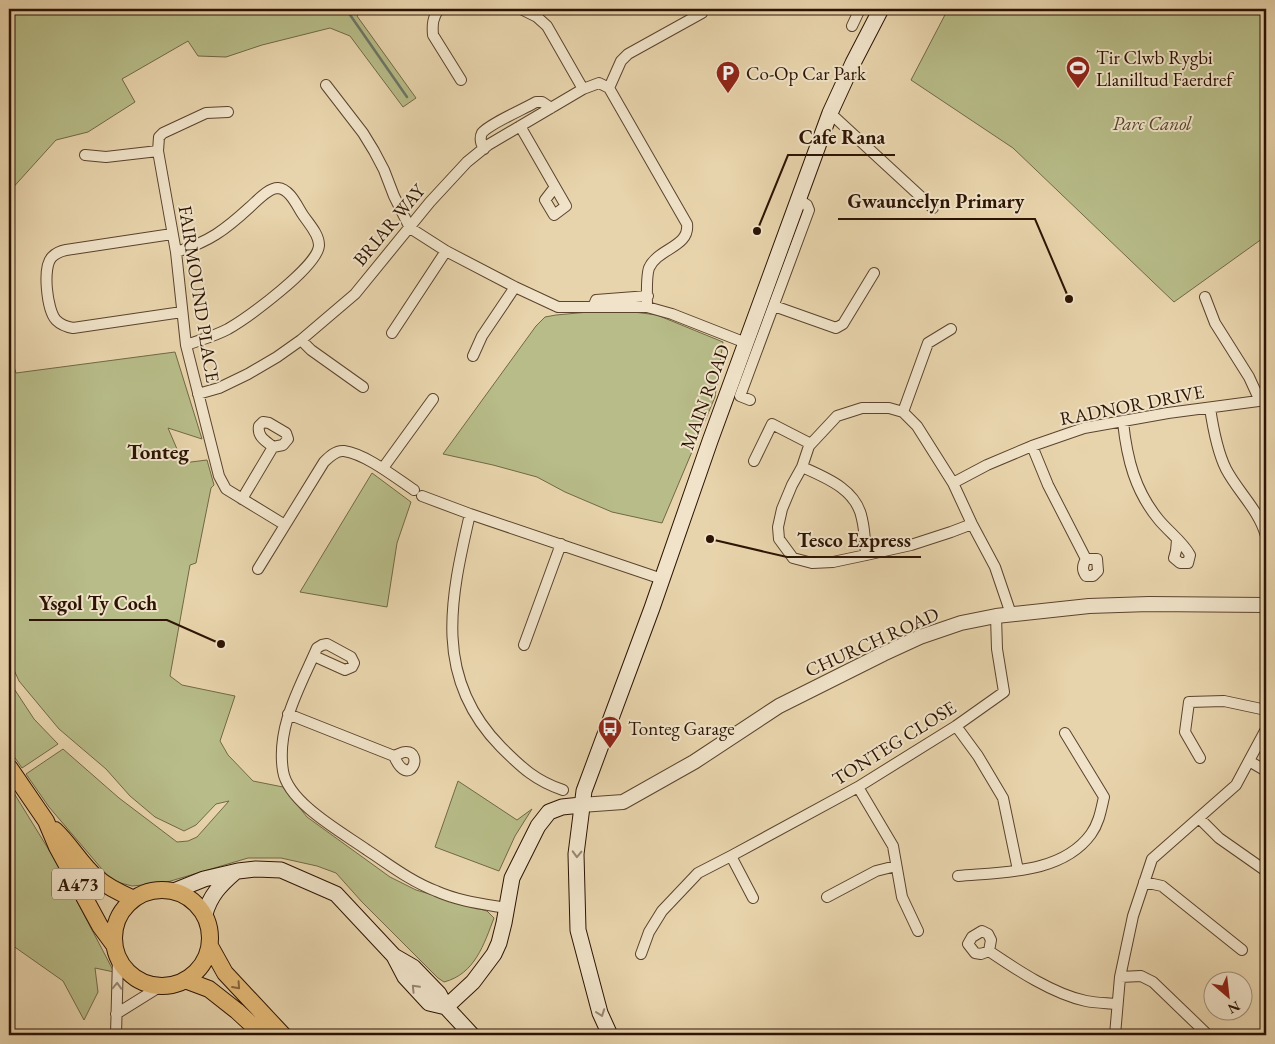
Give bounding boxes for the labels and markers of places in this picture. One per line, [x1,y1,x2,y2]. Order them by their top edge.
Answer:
place label: Tir Clwb Rygbi Llanilltud Faerdref [1096,45,1234,92]
sports icon: Tir Clwb Rygbi Llanilltud Faerdref [1065,55,1091,89]
parking icon: Co-Op Car Park [715,60,741,94]
place label: Co-Op Car Park [746,61,867,86]
callout: Cafe Rana [788,120,895,155]
callout: Gwauncelyn Primary [838,184,1035,219]
callout: Tesco Express [787,522,921,557]
callout: Ysgol Ty Coch [29,585,167,620]
bus stop icon: Tonteg Garage [597,715,623,749]
place label: Tonteg Garage [628,716,735,741]

